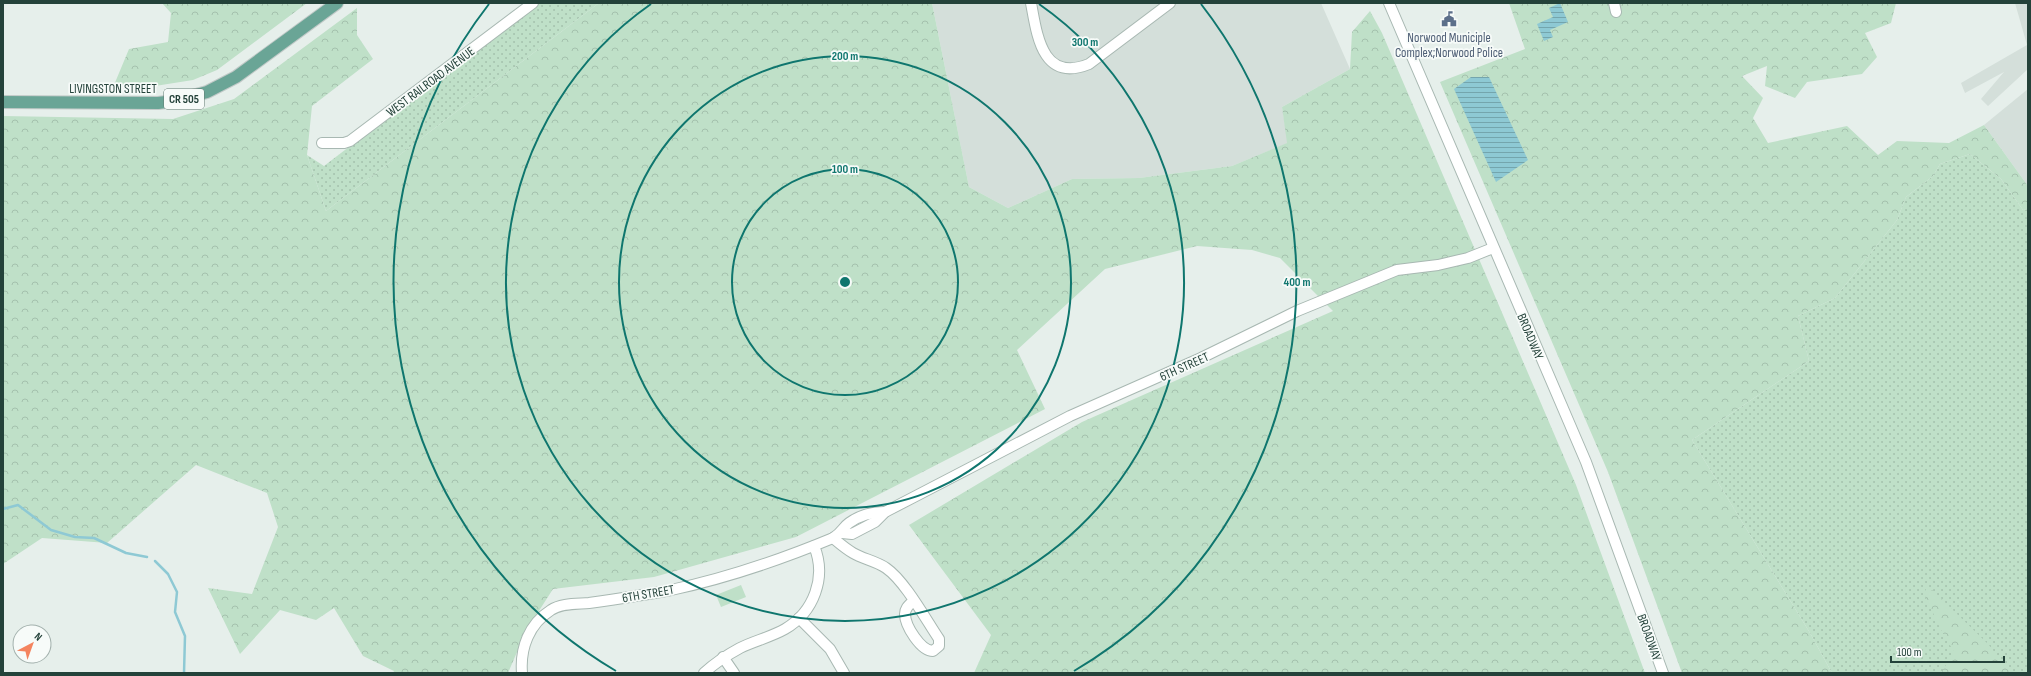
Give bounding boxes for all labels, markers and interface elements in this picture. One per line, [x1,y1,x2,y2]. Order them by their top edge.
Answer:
public building icon: Norwood Municiple Complex;Norwood Police [1440,10,1458,28]
place label: Norwood Municiple Complex;Norwood Police [1395,30,1503,61]
text: 300 m [1072,35,1098,50]
street label: WEST RAILROAD AVENUE [383,43,478,120]
text: 200 m [832,49,858,64]
street label: LIVINGSTON STREET [69,81,157,97]
road number: CR 505 [164,89,204,109]
text: 100 m [832,162,858,177]
centre of rings [838,275,852,289]
text: 400 m [1284,275,1310,290]
street label: BROADWAY [1513,311,1547,362]
street label: 6TH STREET [1157,349,1212,385]
street label: 6TH STREET [621,582,675,606]
street label: BROADWAY [1633,612,1665,663]
north arrow [12,624,52,664]
text: N [32,630,45,644]
scale bar [1891,638,2004,664]
text: 100 m [1897,645,1922,660]

